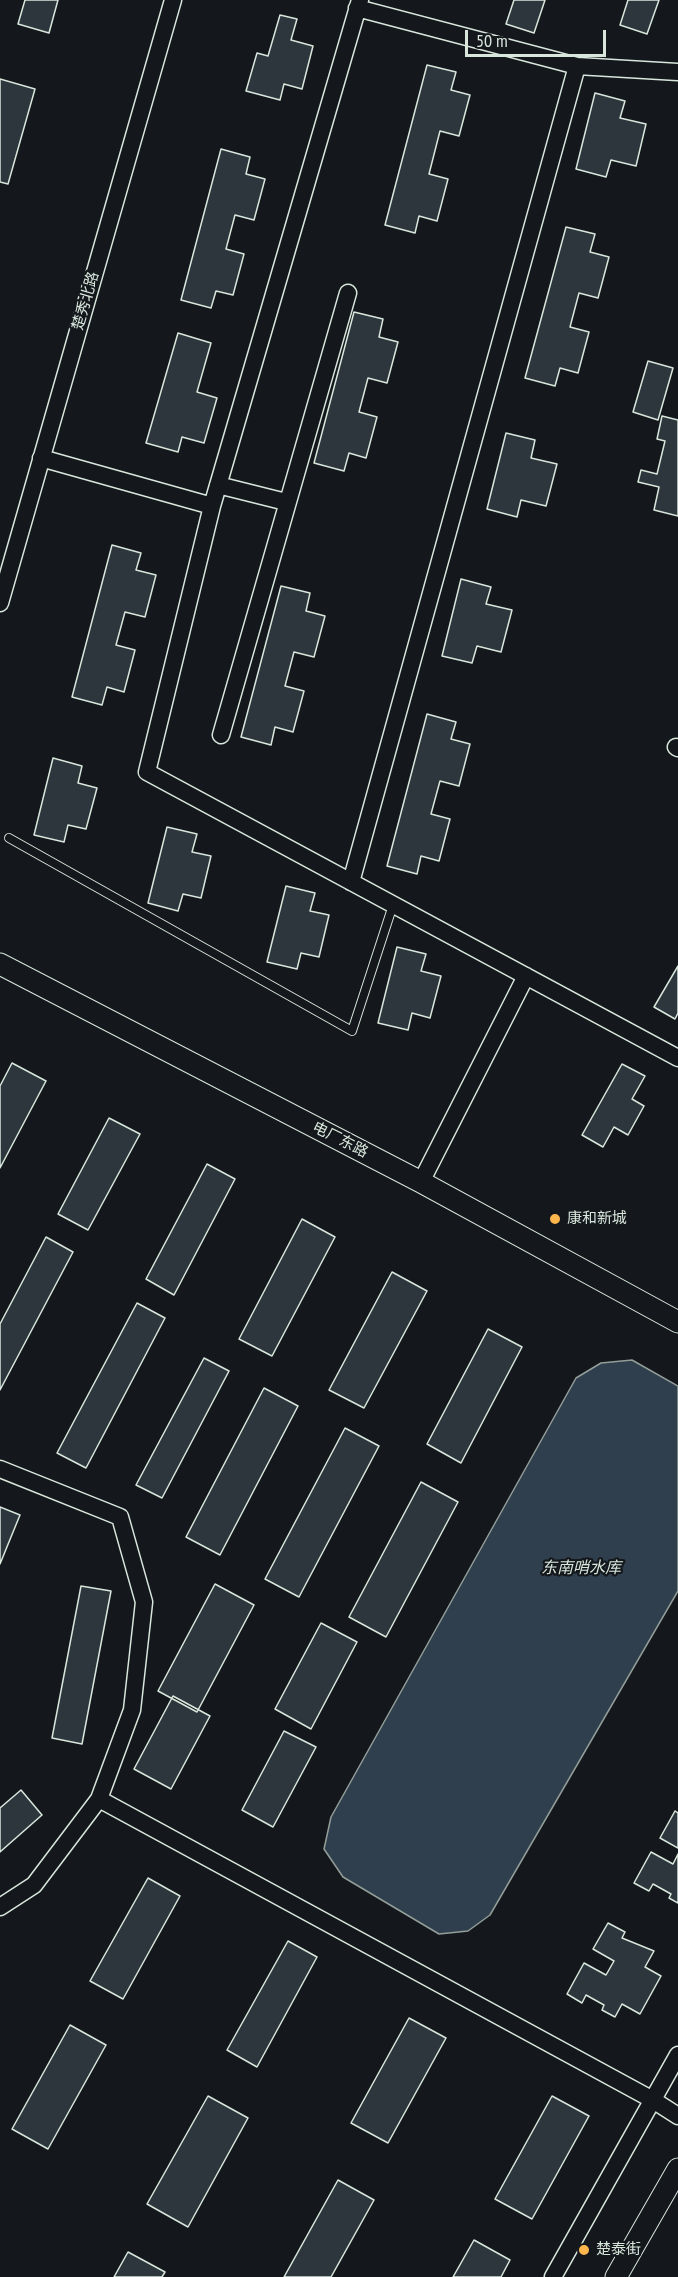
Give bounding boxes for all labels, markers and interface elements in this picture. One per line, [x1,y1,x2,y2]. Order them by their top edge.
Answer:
scale bar [468,18,609,56]
text: 50 m [476,29,508,52]
street label: 楚秀北路 [69,270,103,332]
street label: 电厂东路 [309,1118,371,1162]
place label: 康和新城 [567,1210,627,1228]
marker: 康和新城 [548,1212,562,1226]
water label: 东南哨水库 [541,1558,621,1578]
place label: 楚泰街 [596,2241,641,2259]
marker: 楚泰街 [577,2243,591,2257]

